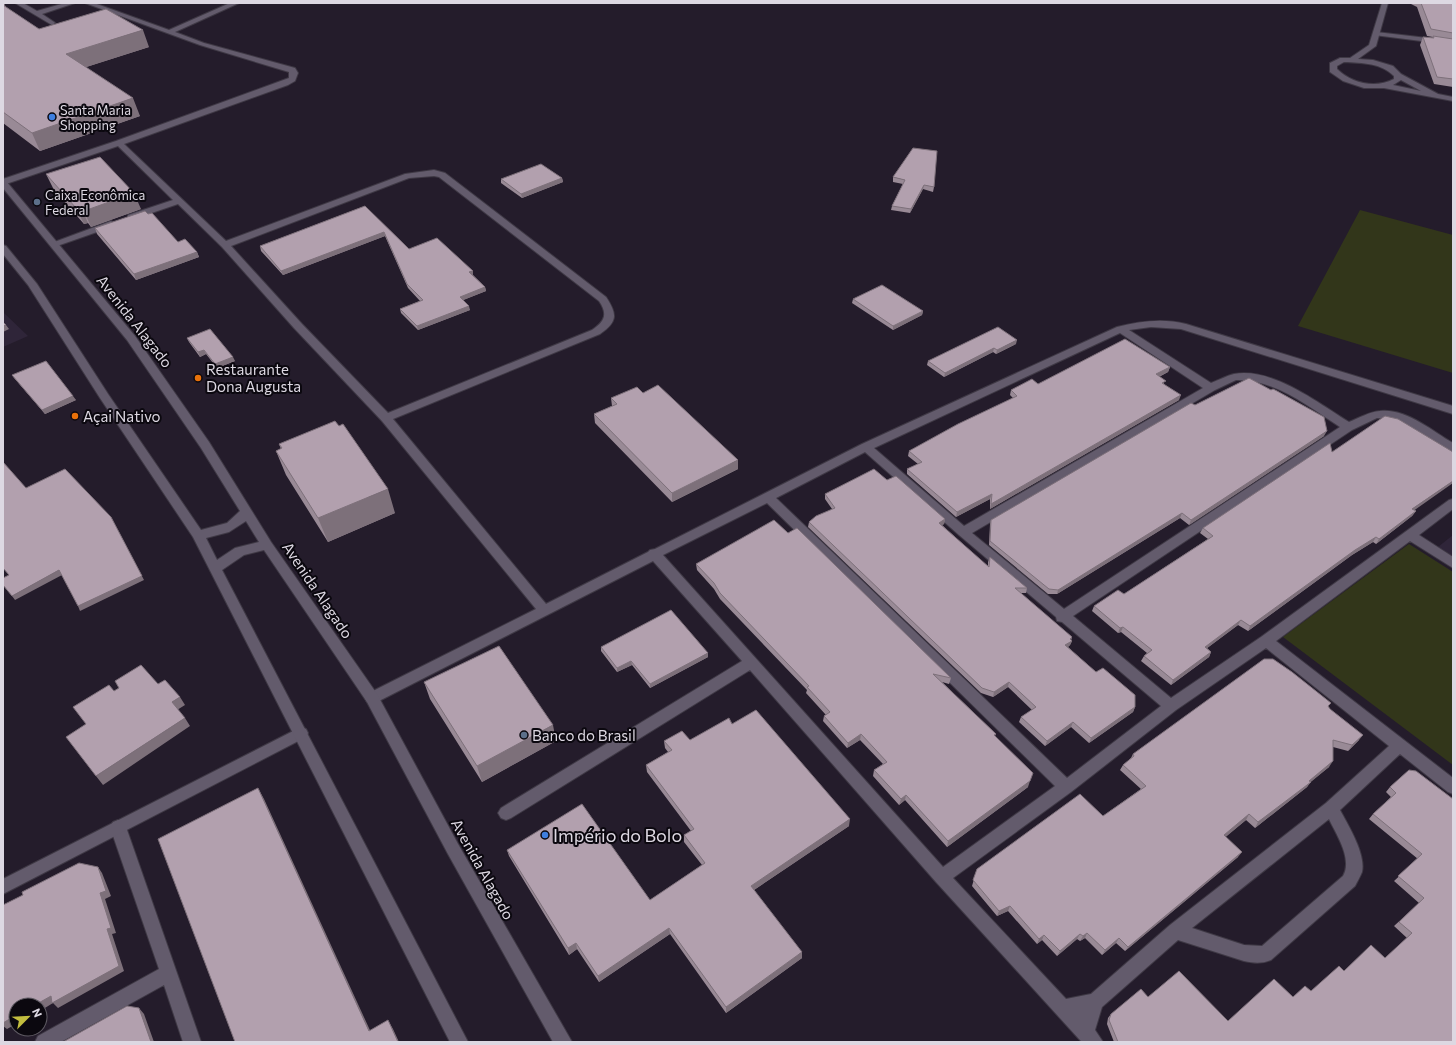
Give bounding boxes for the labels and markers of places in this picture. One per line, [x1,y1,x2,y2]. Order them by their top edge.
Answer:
place label: Santa Maria Shopping [60,102,131,133]
marker: Santa Maria Shopping [47,112,57,122]
place label: Caixa Econômica Federal [45,187,145,218]
marker: Caixa Econômica Federal [32,197,42,207]
place label: Restaurante Dona Augusta [206,360,301,395]
marker: Restaurante Dona Augusta [193,373,203,383]
place label: Açai Nativo [83,407,161,425]
marker: Açai Nativo [70,411,80,421]
place label: Banco do Brasil [532,726,636,744]
marker: Banco do Brasil [519,730,529,740]
place label: Império do Bolo [553,824,682,846]
marker: Império do Bolo [540,830,550,840]

